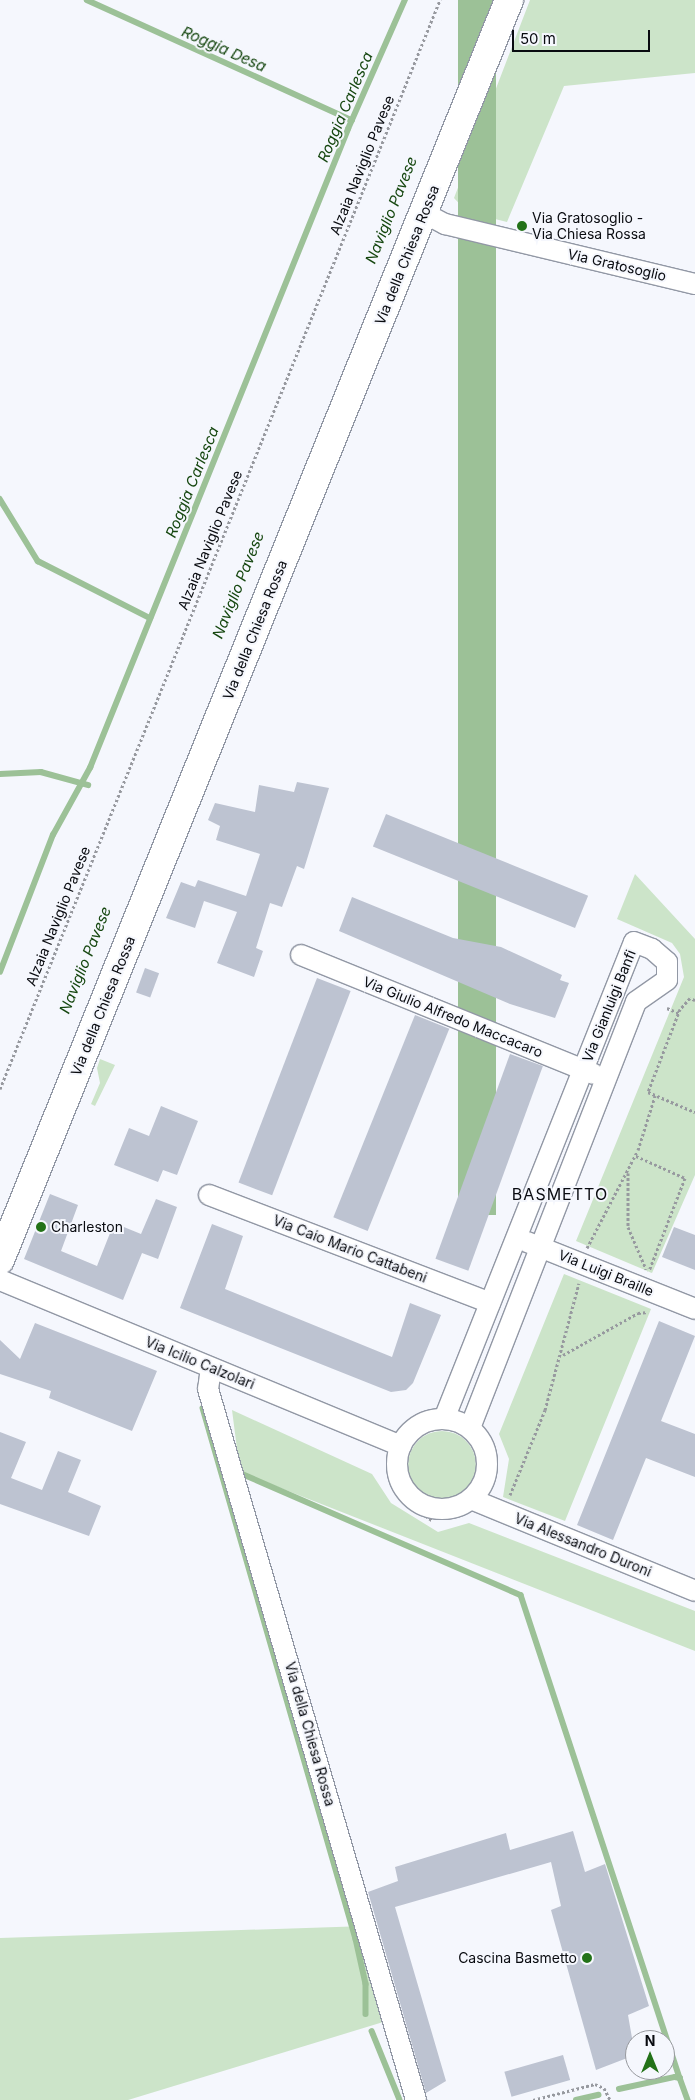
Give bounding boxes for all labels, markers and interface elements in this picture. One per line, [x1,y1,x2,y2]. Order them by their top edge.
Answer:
scale bar [515,20,652,52]
water label: Roggia Desa [179,22,269,76]
text: 50 m [520,29,556,48]
water label: Roggia Carlesca [314,49,376,165]
street label: Alzaia Naviglio Pavese [326,93,398,237]
water label: Naviglio Pavese [361,154,421,266]
street label: Via della Chiesa Rossa [371,183,443,327]
place label: Via Gratosoglio - Via Chiesa Rossa [532,210,646,242]
marker: Via Gratosoglio - Via Chiesa Rossa [516,220,528,232]
street label: Via Gratosoglio [566,245,668,285]
water label: Roggia Carlesca [162,424,222,540]
street label: Alzaia Naviglio Pavese [174,468,246,612]
water label: Naviglio Pavese [208,529,268,641]
street label: Via della Chiesa Rossa [219,558,291,702]
street label: Alzaia Naviglio Pavese [22,844,94,988]
water label: Naviglio Pavese [55,904,115,1016]
street label: Via della Chiesa Rossa [67,934,139,1078]
street label: Via Gianluigi Banfi [579,947,639,1065]
street label: Via Giulio Alfredo Maccacaro [361,973,545,1061]
district label: BASMETTO [511,1184,609,1204]
street label: Via Caio Mario Cattabeni [271,1212,429,1286]
place label: Charleston [51,1219,123,1235]
marker: Charleston [35,1221,47,1233]
street label: Via Luigi Braille [556,1246,656,1300]
street label: Via Icilio Calzolari [143,1333,257,1393]
street label: Via Alessandro Duroni [512,1510,654,1580]
street label: Via della Chiesa Rossa [281,1660,339,1808]
place label: Cascina Basmetto [458,1950,577,1966]
marker: Cascina Basmetto [581,1952,593,1964]
north arrow [625,2030,675,2080]
text: N [645,2032,655,2049]

